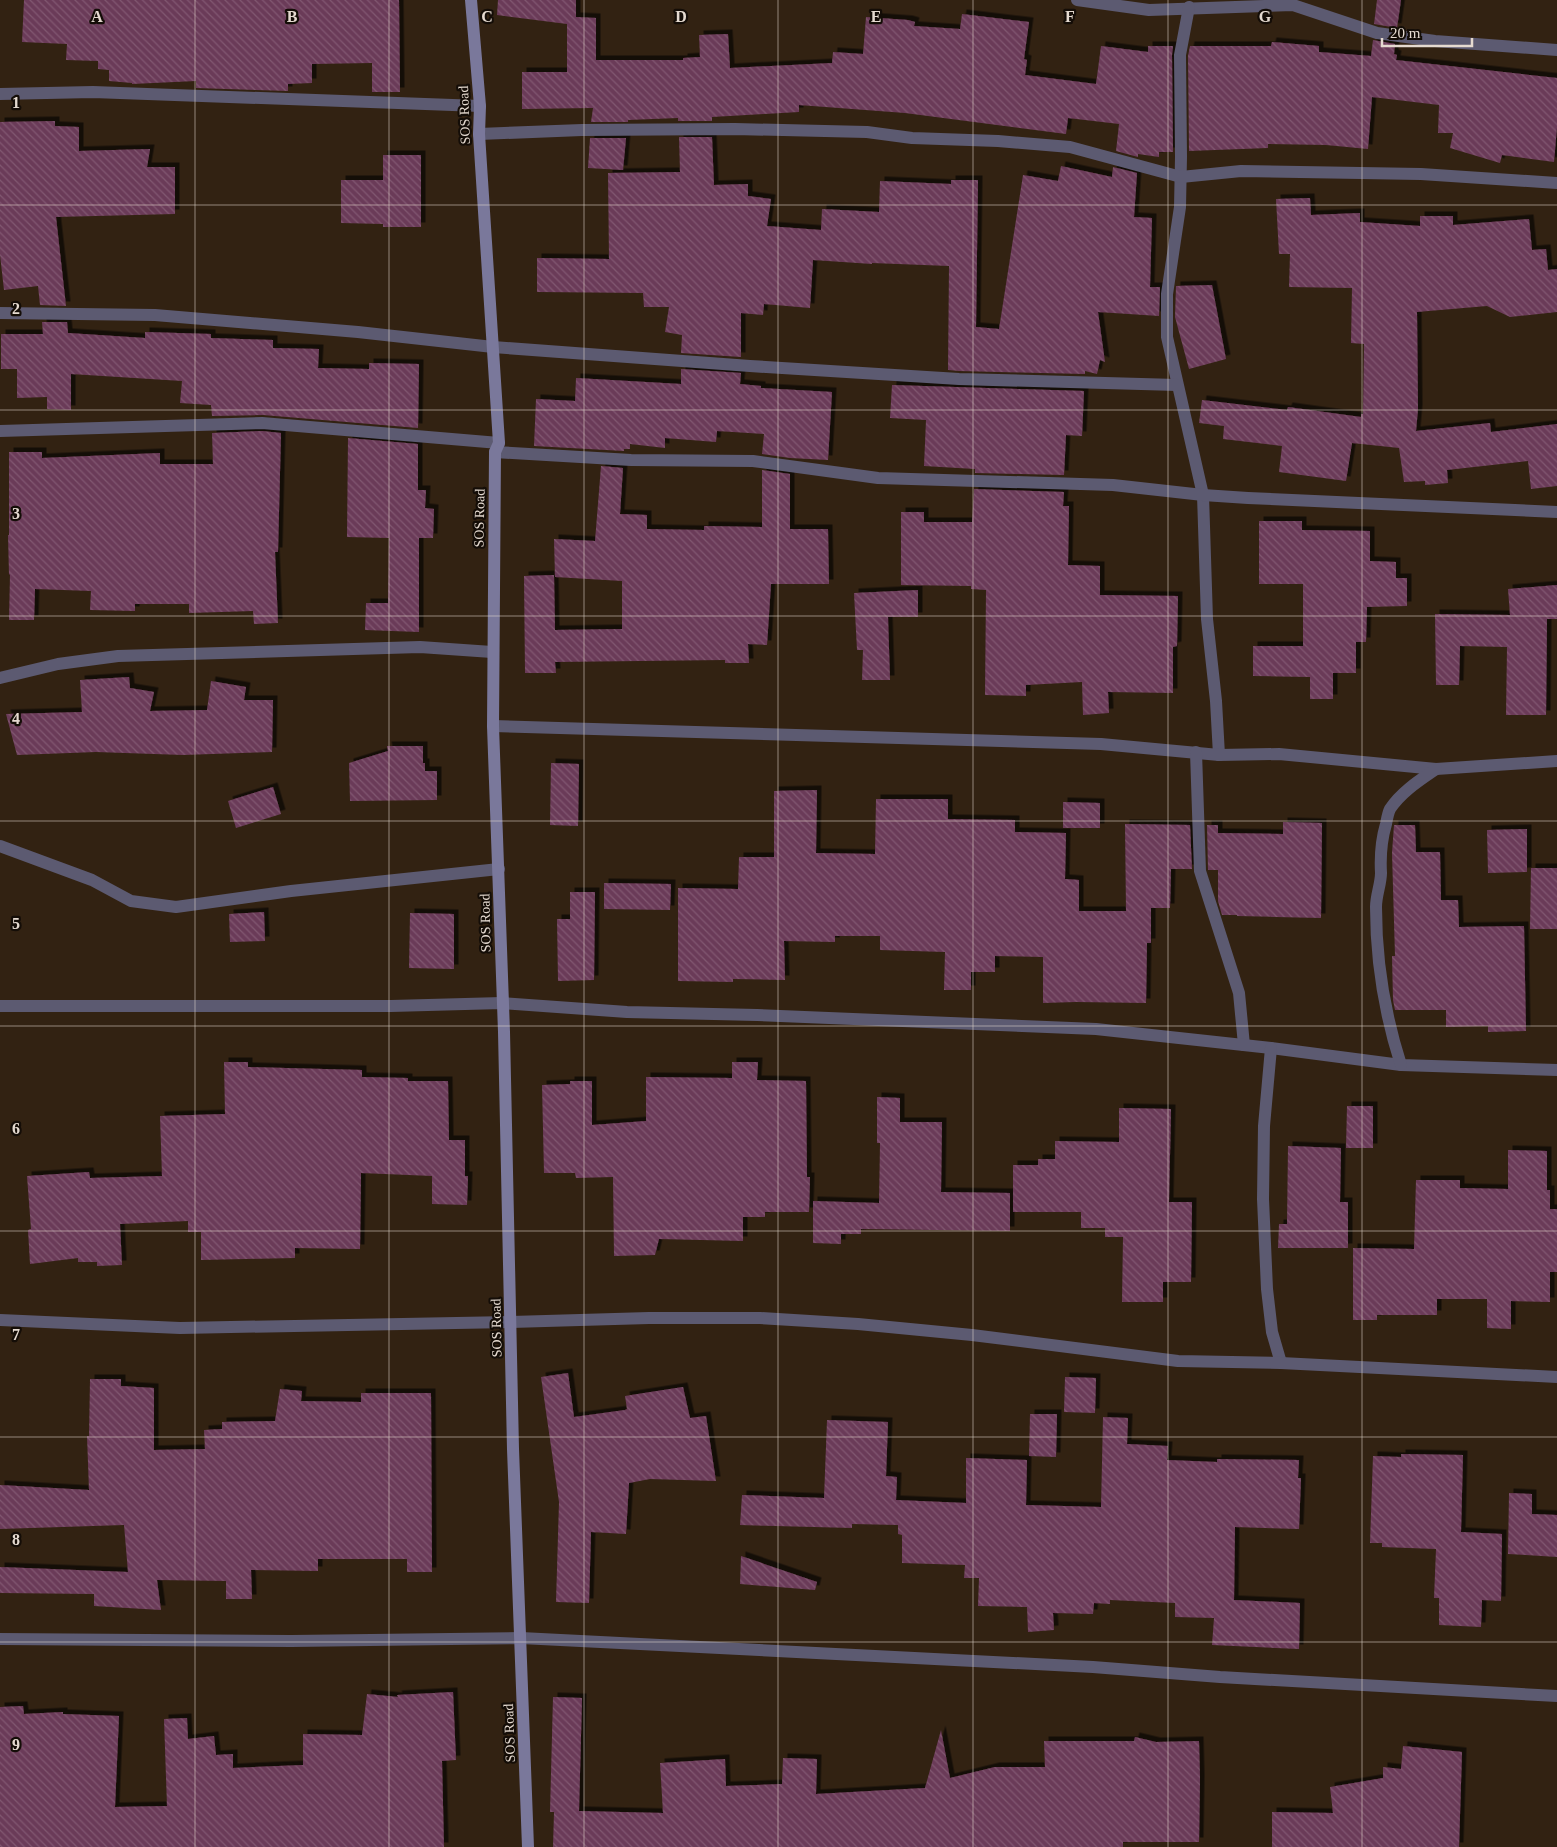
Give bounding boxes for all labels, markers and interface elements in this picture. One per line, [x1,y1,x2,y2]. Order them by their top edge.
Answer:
text: A [91,8,103,25]
text: B [287,8,298,25]
text: C [481,8,493,25]
text: D [675,8,687,25]
text: E [871,8,881,25]
text: F [1065,8,1075,25]
text: G [1259,8,1272,25]
scale bar [1382,15,1472,47]
text: 20 m [1390,25,1421,41]
street label: SOS Road [456,85,473,145]
text: 1 [12,94,20,111]
text: 2 [12,300,20,317]
street label: SOS Road [471,489,488,548]
text: 3 [12,505,20,522]
text: 4 [12,710,20,727]
street label: SOS Road [477,893,494,952]
text: 5 [12,915,20,932]
text: 6 [12,1120,20,1137]
street label: SOS Road [488,1298,505,1357]
text: 7 [12,1326,20,1343]
text: 8 [12,1531,20,1548]
street label: SOS Road [501,1703,518,1763]
text: 9 [12,1736,20,1753]

